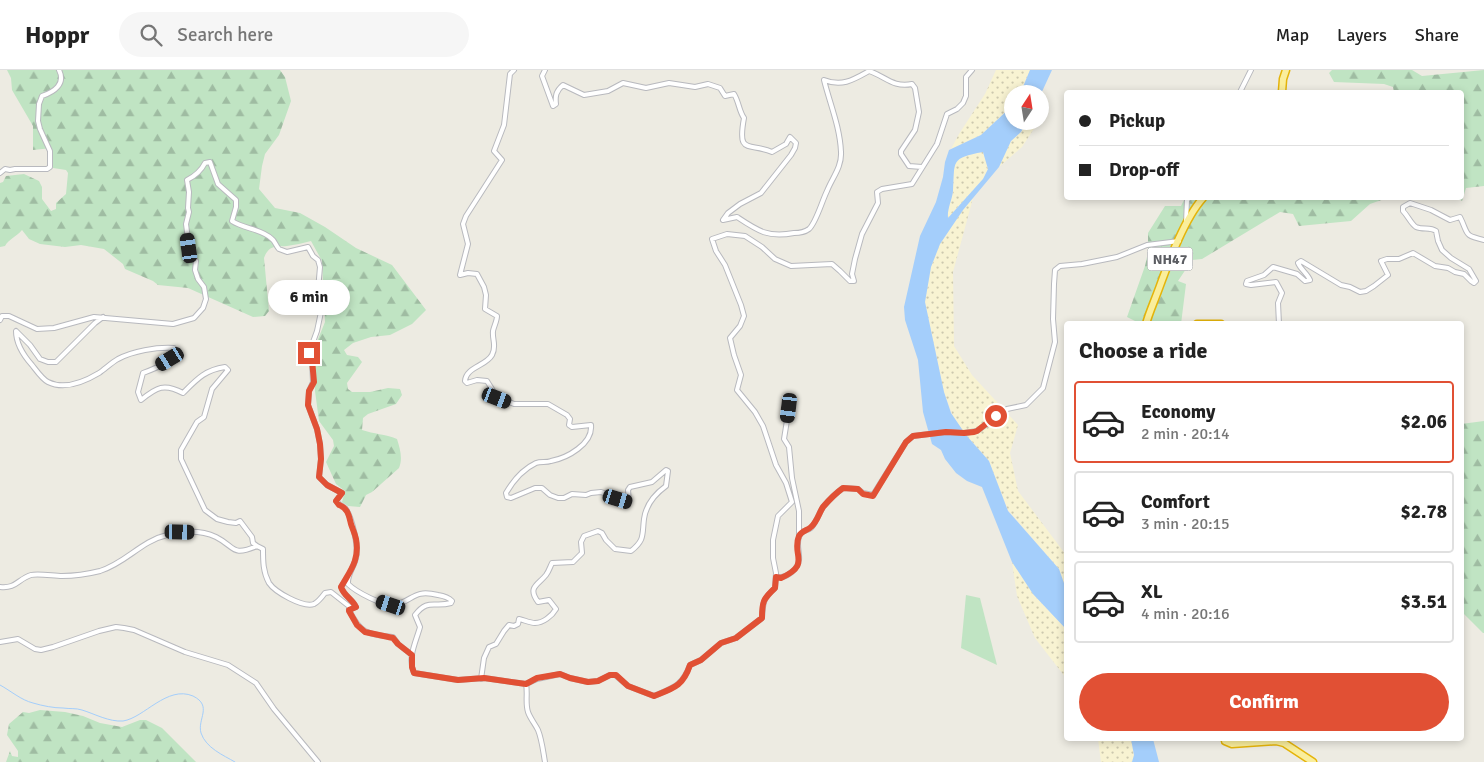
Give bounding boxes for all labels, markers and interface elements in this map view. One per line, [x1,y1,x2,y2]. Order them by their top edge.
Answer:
search box [119,12,469,57]
text: Hoppr [25,20,89,50]
icon: search [137,21,165,49]
text: Search here [177,23,273,47]
text: Map [1276,24,1309,46]
text: Layers [1337,24,1387,46]
text: Share [1415,24,1459,46]
north arrow [1004,85,1049,130]
map controls [1004,85,1049,130]
text: Pickup [1109,109,1165,133]
text: Drop-off [1109,158,1179,182]
car [179,232,198,264]
road number: NH47 [1148,248,1192,270]
callout: 6 min [268,280,350,316]
text: 6 min [290,287,328,307]
text: Choose a ride [1079,337,1207,364]
route end [298,342,320,364]
car [153,345,186,373]
car [480,386,513,410]
car [779,392,798,424]
icon: car [1081,400,1126,445]
text: Economy [1141,400,1215,424]
route start [985,405,1007,427]
text: $2.06 [1401,410,1447,434]
text: 2 min · 20:14 [1141,424,1230,444]
car [601,487,634,511]
icon: car [1081,490,1126,535]
text: Comfort [1141,490,1210,514]
text: $2.78 [1401,500,1447,524]
text: 3 min · 20:15 [1141,514,1230,534]
car [164,524,195,540]
icon: car [1081,580,1126,625]
text: XL [1141,580,1163,604]
text: $3.51 [1401,590,1447,614]
car [374,593,407,617]
text: 4 min · 20:16 [1141,604,1230,624]
button: Confirm [1079,673,1449,731]

